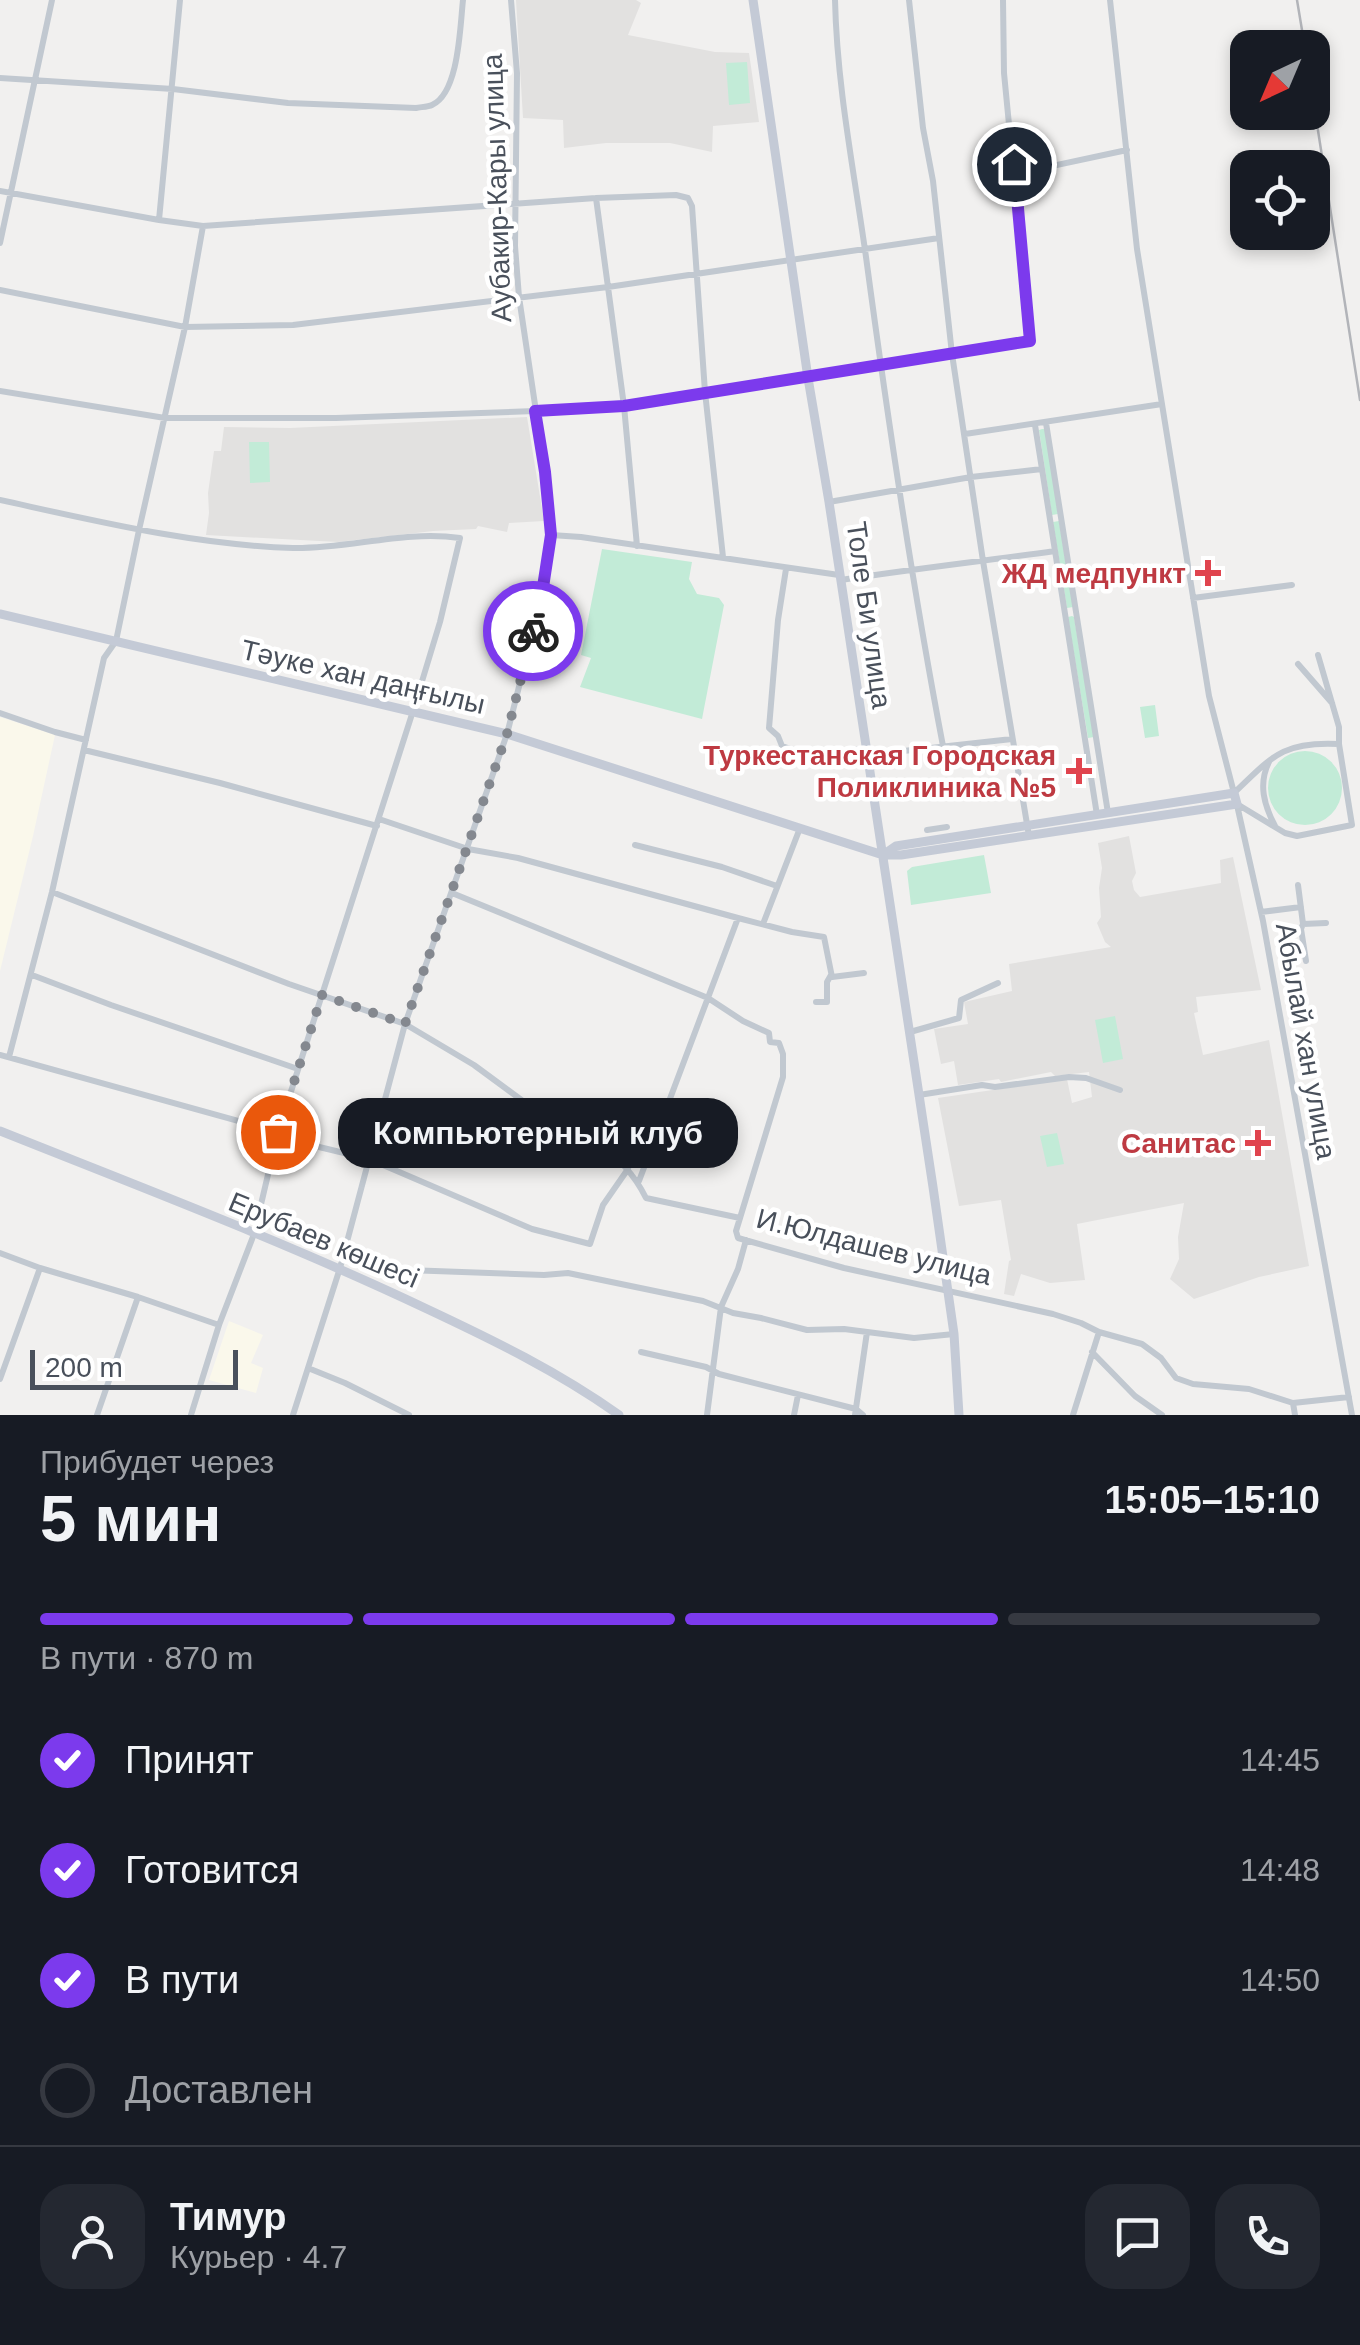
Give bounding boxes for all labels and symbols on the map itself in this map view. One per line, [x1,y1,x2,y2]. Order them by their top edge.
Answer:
north arrow [1230,30,1330,130]
street label: Аубакир-Кары улица [477,53,517,323]
pin [972,122,1057,207]
street label: Толе Би улица [841,520,898,711]
place label: ЖД медпункт [1001,558,1186,589]
marker: ЖД медпункт [1195,560,1221,586]
courier [483,581,583,681]
street label: Тәуке хан даңғылы [238,634,488,720]
place label: Туркестанская Городская Поликлиника №5 [703,740,1056,803]
marker: Туркестанская Городская Поликлиника №5 [1066,758,1092,784]
street label: Абылай хан улица [1270,920,1342,1162]
pin [236,1090,321,1175]
callout: Компьютерный клуб [338,1097,738,1167]
place label: Санитас [1121,1128,1236,1159]
marker: Санитас [1245,1130,1271,1156]
street label: Ерубаев көшесі [224,1186,424,1294]
street label: И.Юлдашев улица [753,1203,995,1291]
scale bar [30,1345,238,1390]

